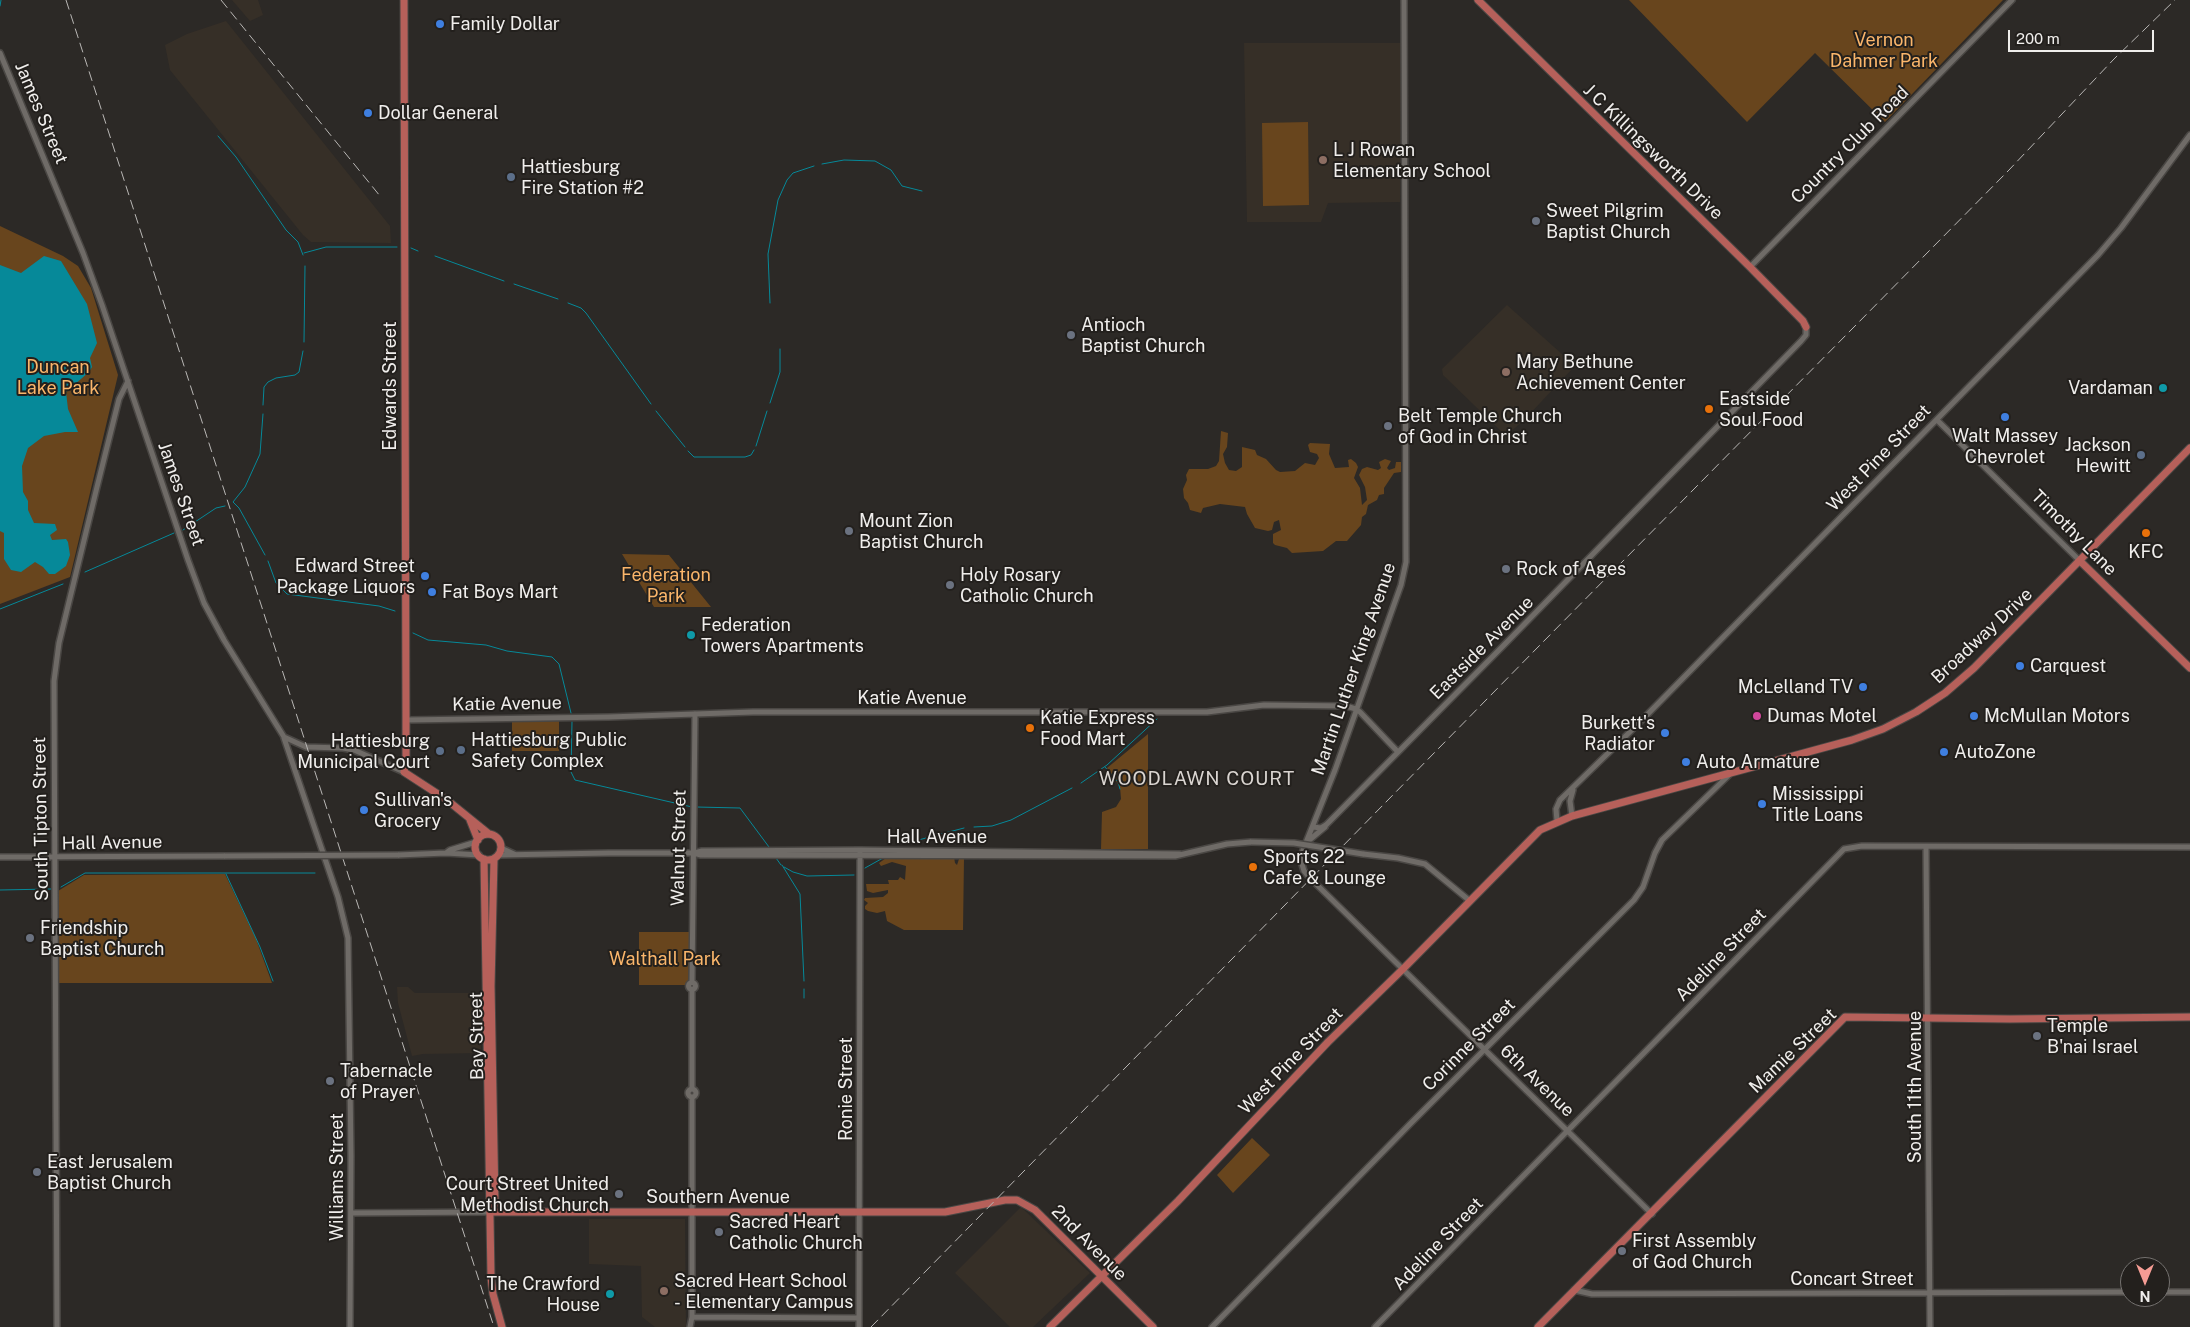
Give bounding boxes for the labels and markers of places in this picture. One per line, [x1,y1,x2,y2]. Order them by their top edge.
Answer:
place label: Family Dollar [450,13,560,35]
marker: Family Dollar [434,18,446,30]
place label: Dollar General [378,102,499,124]
marker: Dollar General [362,107,374,119]
place label: L J Rowan Elementary School [1333,139,1491,182]
marker: L J Rowan Elementary School [1317,154,1329,166]
place label: Hattiesburg Fire Station #2 [521,156,644,198]
marker: Hattiesburg Fire Station #2 [505,171,517,183]
place label: Sweet Pilgrim Baptist Church [1546,200,1670,242]
marker: Sweet Pilgrim Baptist Church [1530,215,1542,227]
place label: Antioch Baptist Church [1081,314,1205,356]
marker: Antioch Baptist Church [1065,329,1077,341]
place label: Mary Bethune Achievement Center [1516,351,1686,394]
marker: Mary Bethune Achievement Center [1500,366,1512,378]
place label: Vardaman [2068,377,2153,399]
marker: Vardaman [2157,382,2169,394]
place label: Eastside Soul Food [1719,388,1803,430]
marker: Eastside Soul Food [1703,403,1715,415]
place label: Belt Temple Church of God in Christ [1398,405,1562,448]
marker: Walt Massey Chevrolet [1999,411,2011,423]
marker: Belt Temple Church of God in Christ [1382,420,1394,432]
place label: Walt Massey Chevrolet [1952,425,2058,468]
place label: Jackson Hewitt [2065,434,2131,476]
marker: Jackson Hewitt [2135,449,2147,461]
place label: Mount Zion Baptist Church [859,510,983,552]
marker: Mount Zion Baptist Church [843,525,855,537]
marker: KFC [2140,527,2152,539]
place label: KFC [2128,541,2164,563]
place label: Edward Street Package Liquors [277,555,415,598]
place label: Rock of Ages [1516,558,1626,580]
marker: Rock of Ages [1500,563,1512,575]
place label: Holy Rosary Catholic Church [960,564,1094,606]
marker: Edward Street Package Liquors [419,570,431,582]
marker: Holy Rosary Catholic Church [944,579,956,591]
place label: Fat Boys Mart [442,581,558,603]
marker: Fat Boys Mart [426,586,438,598]
place label: Federation Towers Apartments [701,614,864,656]
marker: Federation Towers Apartments [685,629,697,641]
place label: Carquest [2030,655,2106,677]
marker: Carquest [2014,660,2026,672]
place label: McLelland TV [1738,676,1853,698]
marker: McLelland TV [1857,681,1869,693]
place label: Dumas Motel [1767,705,1877,727]
place label: McMullan Motors [1984,705,2130,727]
place label: Katie Express Food Mart [1040,707,1155,750]
marker: Dumas Motel [1751,710,1763,722]
marker: McMullan Motors [1968,710,1980,722]
place label: Burkett's Radiator [1581,712,1655,754]
marker: Katie Express Food Mart [1024,722,1036,734]
marker: Burkett's Radiator [1659,727,1671,739]
place label: Hattiesburg Public Safety Complex [471,729,627,772]
place label: Hattiesburg Municipal Court [297,730,430,772]
place label: AutoZone [1954,741,2036,763]
marker: Hattiesburg Public Safety Complex [455,744,467,756]
marker: Hattiesburg Municipal Court [434,745,446,757]
marker: AutoZone [1938,746,1950,758]
place label: Auto Armature [1696,751,1820,773]
marker: Auto Armature [1680,756,1692,768]
place label: Mississippi Title Loans [1772,783,1864,826]
place label: Sullivan's Grocery [374,789,452,832]
marker: Mississippi Title Loans [1756,798,1768,810]
marker: Sullivan's Grocery [358,804,370,816]
place label: Sports 22 Cafe & Lounge [1263,846,1386,889]
marker: Sports 22 Cafe & Lounge [1247,861,1259,873]
place label: Friendship Baptist Church [40,917,164,960]
marker: Friendship Baptist Church [24,932,36,944]
place label: Temple B'nai Israel [2047,1015,2138,1058]
marker: Temple B'nai Israel [2031,1030,2043,1042]
place label: Tabernacle of Prayer [340,1060,433,1102]
marker: Tabernacle of Prayer [324,1075,336,1087]
place label: East Jerusalem Baptist Church [47,1151,173,1194]
marker: East Jerusalem Baptist Church [31,1166,43,1178]
place label: Court Street United Methodist Church [446,1173,609,1216]
marker: Court Street United Methodist Church [613,1188,625,1200]
place label: Sacred Heart Catholic Church [729,1211,863,1254]
marker: Sacred Heart Catholic Church [713,1226,725,1238]
place label: First Assembly of God Church [1632,1230,1756,1272]
marker: First Assembly of God Church [1616,1245,1628,1257]
place label: Sacred Heart School - Elementary Campus [674,1270,853,1312]
place label: The Crawford House [487,1273,600,1316]
marker: Sacred Heart School - Elementary Campus [658,1285,670,1297]
marker: The Crawford House [604,1288,616,1300]

